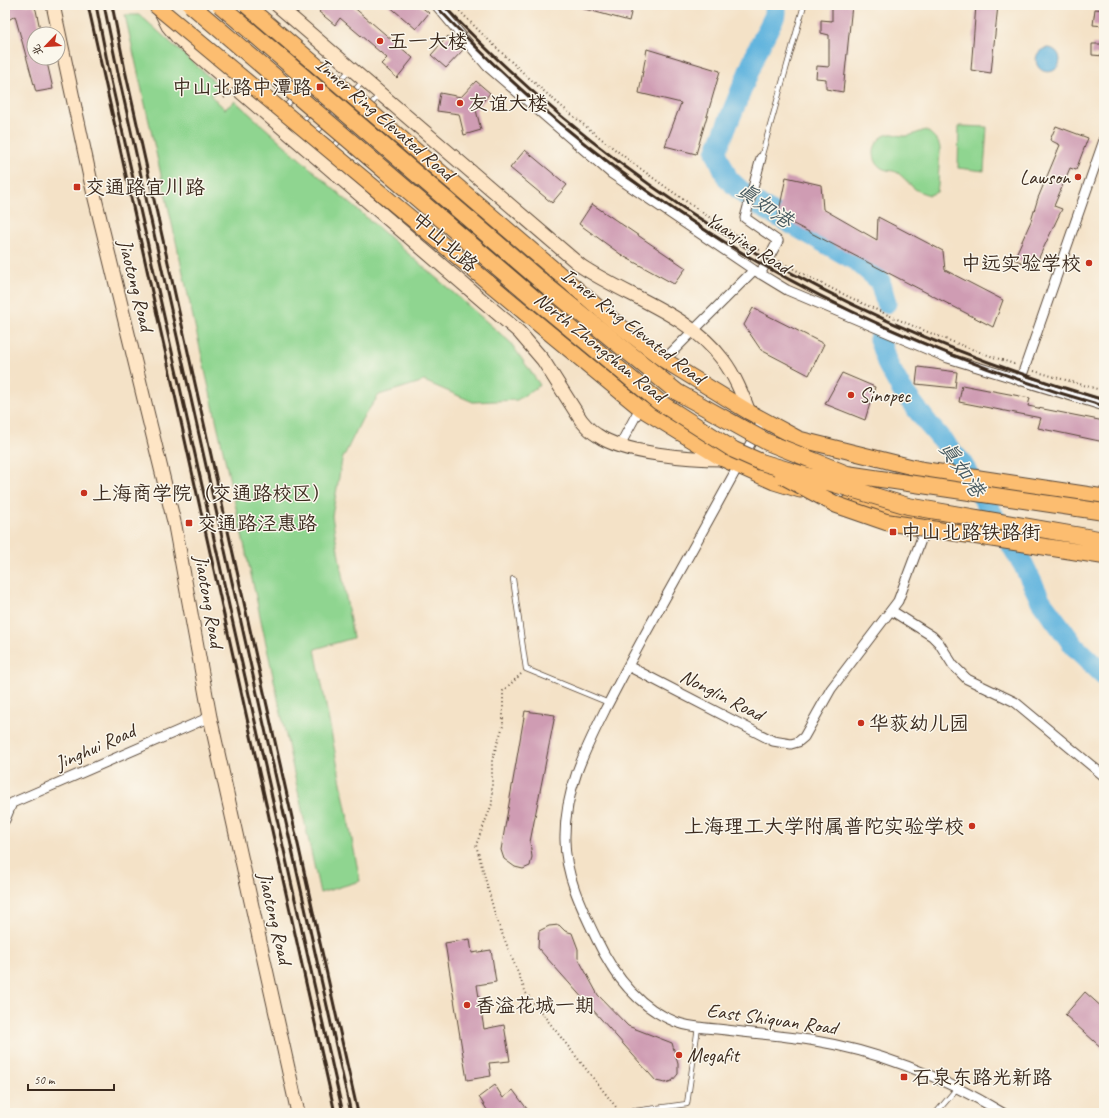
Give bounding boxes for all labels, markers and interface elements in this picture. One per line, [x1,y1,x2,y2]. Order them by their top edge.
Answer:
north arrow [26,26,66,66]
place label: 五一大楼 [388,29,468,54]
marker: 五一大楼 [375,36,385,46]
text: 北 [28,42,46,58]
street label: Inner Ring Elevated Road [311,52,462,188]
place label: 中山北路中潭路 [172,75,313,100]
marker: 中山北路中潭路 [315,82,325,92]
place label: 友谊大楼 [468,91,548,116]
marker: 友谊大楼 [455,98,465,108]
place label: Lawson [1020,165,1071,190]
marker: Lawson [1073,172,1083,182]
place label: 交通路宜川路 [85,175,206,200]
water label: 真如港 [732,176,800,235]
marker: 交通路宜川路 [72,182,82,192]
street label: 中山北路 [407,206,484,278]
street label: Yuanjing Road [701,206,798,281]
street label: Jiaotong Road [112,236,160,336]
place label: 中远实验学校 [961,251,1081,276]
marker: 中远实验学校 [1084,258,1094,268]
street label: Inner Ring Elevated Road [556,262,712,392]
street label: North Zhongshan Road [529,286,673,410]
place label: Sinopec [859,383,911,408]
marker: Sinopec [846,390,856,400]
water label: 真如港 [933,436,992,504]
place label: 上海商学院（交通路校区） [92,481,332,506]
marker: 上海商学院（交通路校区） [79,488,89,498]
place label: 交通路泾惠路 [197,511,318,536]
marker: 交通路泾惠路 [184,518,194,528]
place label: 中山北路铁路街 [901,520,1041,545]
marker: 中山北路铁路街 [888,527,898,537]
street label: Jiaotong Road [188,552,230,652]
street label: Nonglin Road [676,663,771,728]
place label: 华荻幼儿园 [869,711,969,736]
street label: Jinghui Road [50,717,142,776]
marker: 华荻幼儿园 [856,718,866,728]
place label: 上海理工大学附属普陀实验学校 [684,814,964,839]
marker: 上海理工大学附属普陀实验学校 [967,821,977,831]
street label: Jiaotong Road [252,869,298,969]
place label: 香溢花城一期 [475,993,595,1018]
street label: East Shiquan Road [705,997,842,1041]
marker: 香溢花城一期 [462,1000,472,1010]
place label: Megafit [687,1043,741,1068]
marker: Megafit [674,1050,684,1060]
place label: 石泉东路光新路 [912,1065,1053,1090]
scale bar [28,1066,114,1092]
text: 50 m [34,1072,56,1088]
marker: 石泉东路光新路 [899,1072,909,1082]

